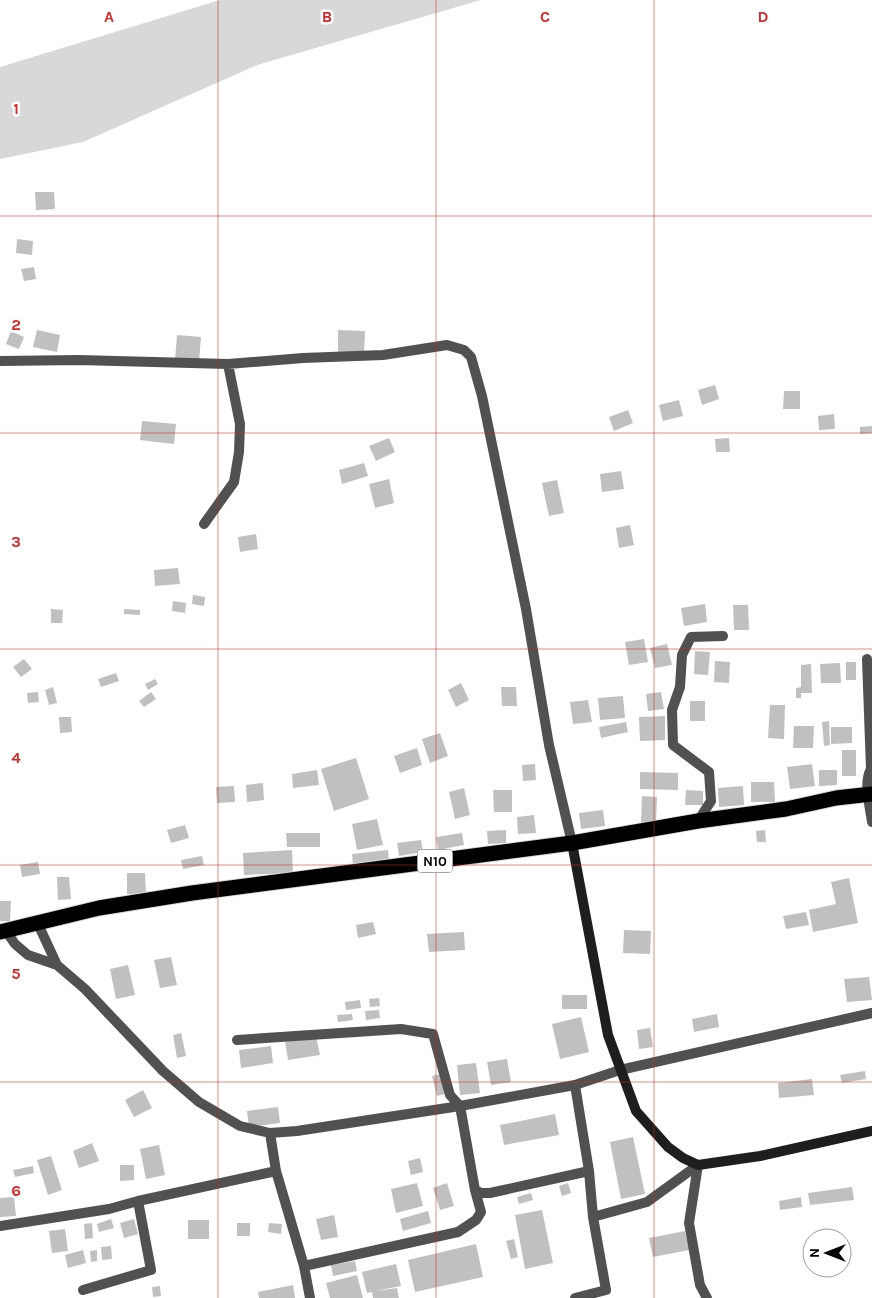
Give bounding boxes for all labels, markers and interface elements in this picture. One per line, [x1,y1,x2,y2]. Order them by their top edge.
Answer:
text: A [104,7,114,26]
text: B [322,7,332,26]
text: C [540,7,550,26]
text: D [758,7,769,26]
text: 1 [13,99,19,118]
text: 2 [11,315,21,334]
text: 3 [11,532,21,551]
text: 4 [11,748,21,767]
road number: N10 [418,849,452,872]
text: 5 [11,964,21,983]
text: 6 [11,1181,21,1200]
north arrow [802,1228,852,1278]
text: N [806,1248,823,1258]

